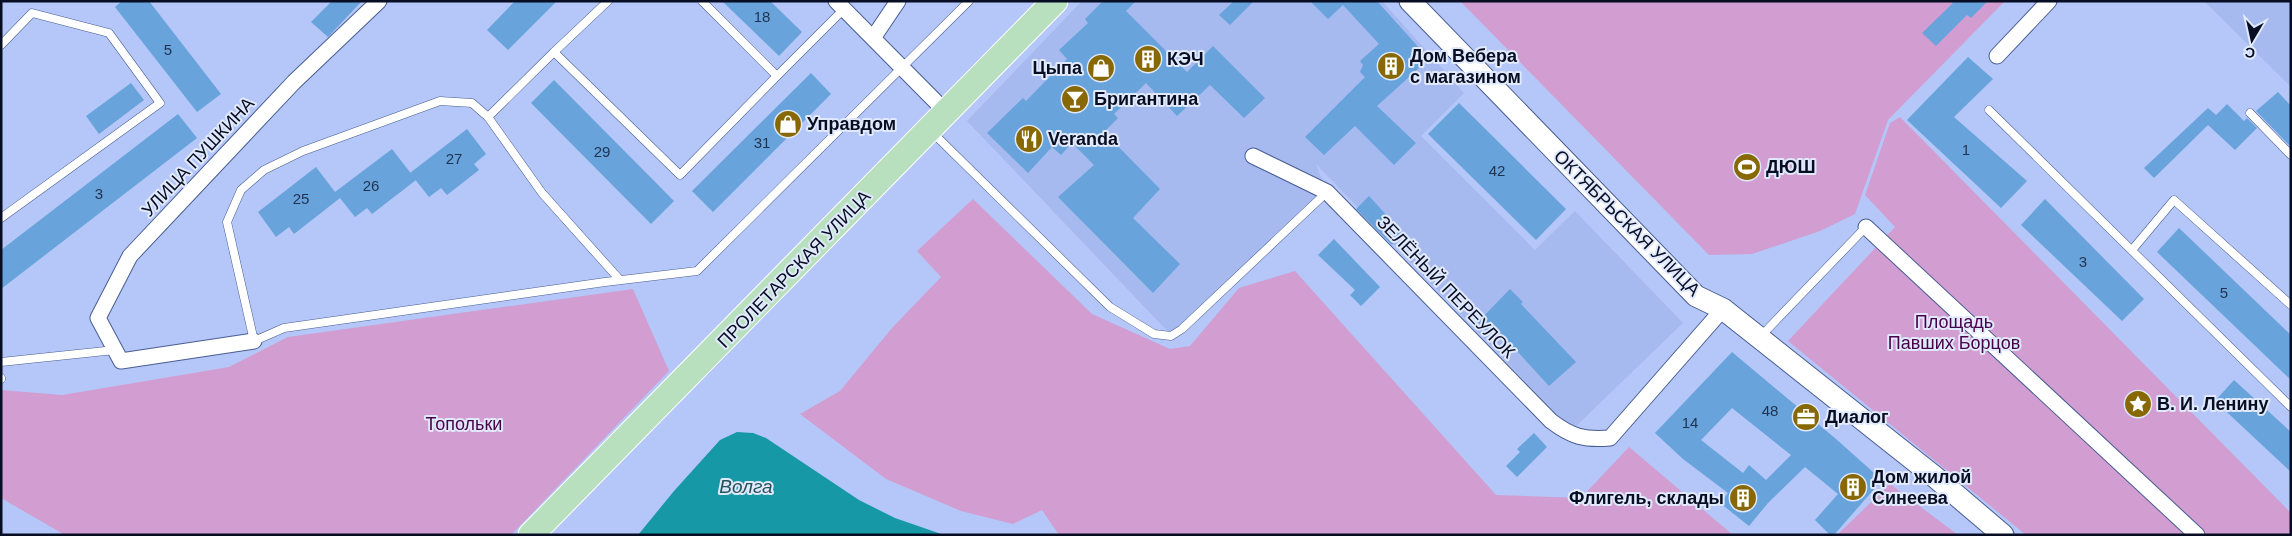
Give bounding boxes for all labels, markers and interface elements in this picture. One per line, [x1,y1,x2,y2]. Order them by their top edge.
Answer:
house number: 18 [754,8,770,25]
north arrow [2227,15,2277,65]
house number: 5 [164,41,172,58]
building icon: КЭЧ [1133,44,1163,74]
text: С [2244,44,2256,62]
place label: Дом Вебера с магазином [1410,46,1521,87]
place label: КЭЧ [1167,49,1204,69]
building icon: Дом Вебера с магазином [1376,51,1406,81]
shop icon: Цыпа [1086,53,1116,83]
place label: Цыпа [1033,58,1083,78]
bar icon: Бригантина [1060,84,1090,114]
place label: Бригантина [1094,89,1199,109]
street label: УЛИЦА ПУШКИНА [138,93,258,221]
shop icon: Управдом [773,109,803,139]
place label: Управдом [807,114,896,134]
restaurant icon: Veranda [1014,124,1044,154]
place label: Veranda [1048,129,1119,149]
house number: 31 [754,134,770,151]
house number: 1 [1962,141,1970,158]
house number: 29 [594,143,610,160]
street label: ОКТЯБРЬСКАЯ УЛИЦА [1550,146,1704,300]
house number: 27 [446,150,462,167]
sports icon: ДЮШ [1732,152,1762,182]
place label: ДЮШ [1766,157,1815,177]
house number: 42 [1489,162,1505,179]
house number: 26 [363,177,379,194]
house number: 3 [95,185,103,202]
street label: ПРОЛЕТАРСКАЯ УЛИЦА [714,186,874,352]
house number: 25 [293,190,309,207]
street label: ЗЕЛЁНЫЙ ПЕРЕУЛОК [1373,211,1520,363]
house number: 3 [2079,253,2087,270]
house number: 5 [2220,284,2228,301]
park label: Площадь Павших Борцов [1888,312,2020,353]
place icon: В. И. Ленину [2123,389,2153,419]
place label: В. И. Ленину [2157,394,2268,414]
house number: 48 [1762,402,1778,419]
office icon: Диалог [1791,402,1821,432]
place label: Диалог [1825,407,1889,427]
park label: Топольки [426,414,502,434]
house number: 14 [1682,414,1698,431]
place label: Дом жилой Синеева [1872,467,1971,508]
building icon: Дом жилой Синеева [1838,472,1868,502]
water label: Волга [719,476,773,497]
building icon: Флигель, склады [1728,483,1758,513]
place label: Флигель, склады [1569,488,1724,508]

